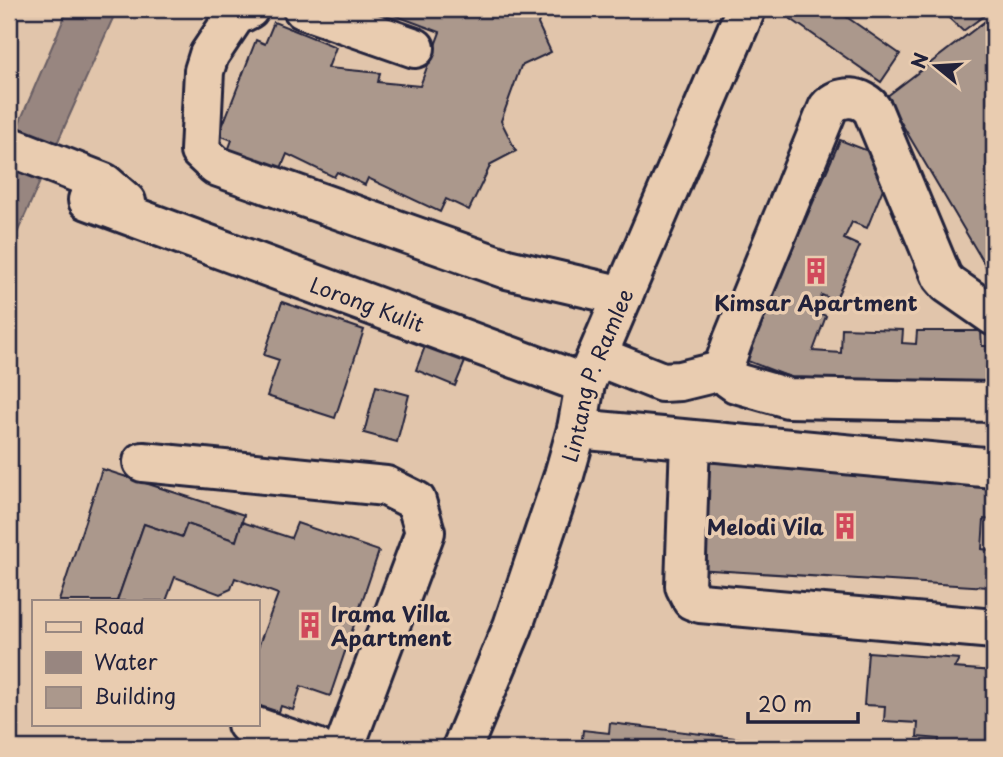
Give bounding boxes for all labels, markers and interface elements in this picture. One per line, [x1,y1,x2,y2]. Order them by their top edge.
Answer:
north arrow [902,32,972,102]
text: N [903,49,935,72]
building icon: Kimsar Apartment [801,256,831,286]
street label: Lorong Kulit [306,268,429,339]
street label: Lintang P. Ramlee [552,283,640,466]
place label: Kimsar Apartment [714,286,918,318]
place label: Melodi Vila [707,510,824,542]
building icon: Melodi Vila [830,511,860,541]
place label: Irama Villa Apartment [331,597,452,653]
legend [32,600,259,726]
text: Road [94,609,145,641]
building icon: Irama Villa Apartment [295,610,325,640]
text: Water [94,645,158,677]
text: Building [94,679,176,711]
scale bar [748,680,858,724]
text: 20 m [758,687,812,719]

